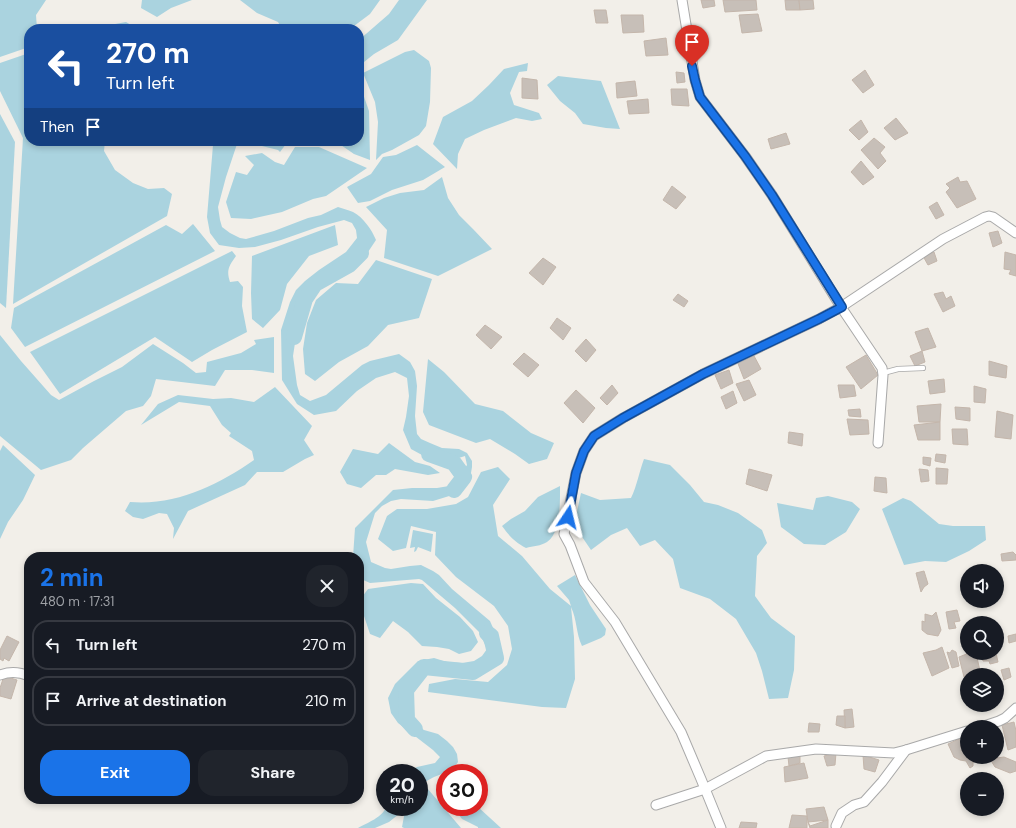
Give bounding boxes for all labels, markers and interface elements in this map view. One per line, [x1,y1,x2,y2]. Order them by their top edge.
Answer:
pin [675,25,709,66]
icon: arrive [681,31,703,53]
text: 270 m [106,35,189,72]
icon: left [40,40,92,92]
text: Turn left [106,71,175,95]
icon: arrive [82,116,104,138]
text: Then [40,117,74,137]
position arrow [547,496,589,538]
text: 2 min [40,562,103,593]
map controls [960,564,1004,816]
button: sound [960,564,1004,608]
button: close [306,565,348,607]
text: 480 m · 17:31 [40,593,114,610]
button: search [960,616,1004,660]
icon: left [42,634,64,656]
text: Turn left [76,635,137,655]
text: 270 m [302,635,346,655]
button: layers [960,668,1004,712]
icon: arrive [42,690,64,712]
text: Arrive at destination [76,691,227,711]
text: 210 m [305,691,346,711]
button: + [960,720,1004,764]
button: Exit [40,750,190,796]
button: Share [198,750,348,796]
speed limit sign: 30 [436,764,488,816]
text: 20 [389,772,415,798]
button: − [960,772,1004,816]
text: km/h [390,793,414,806]

